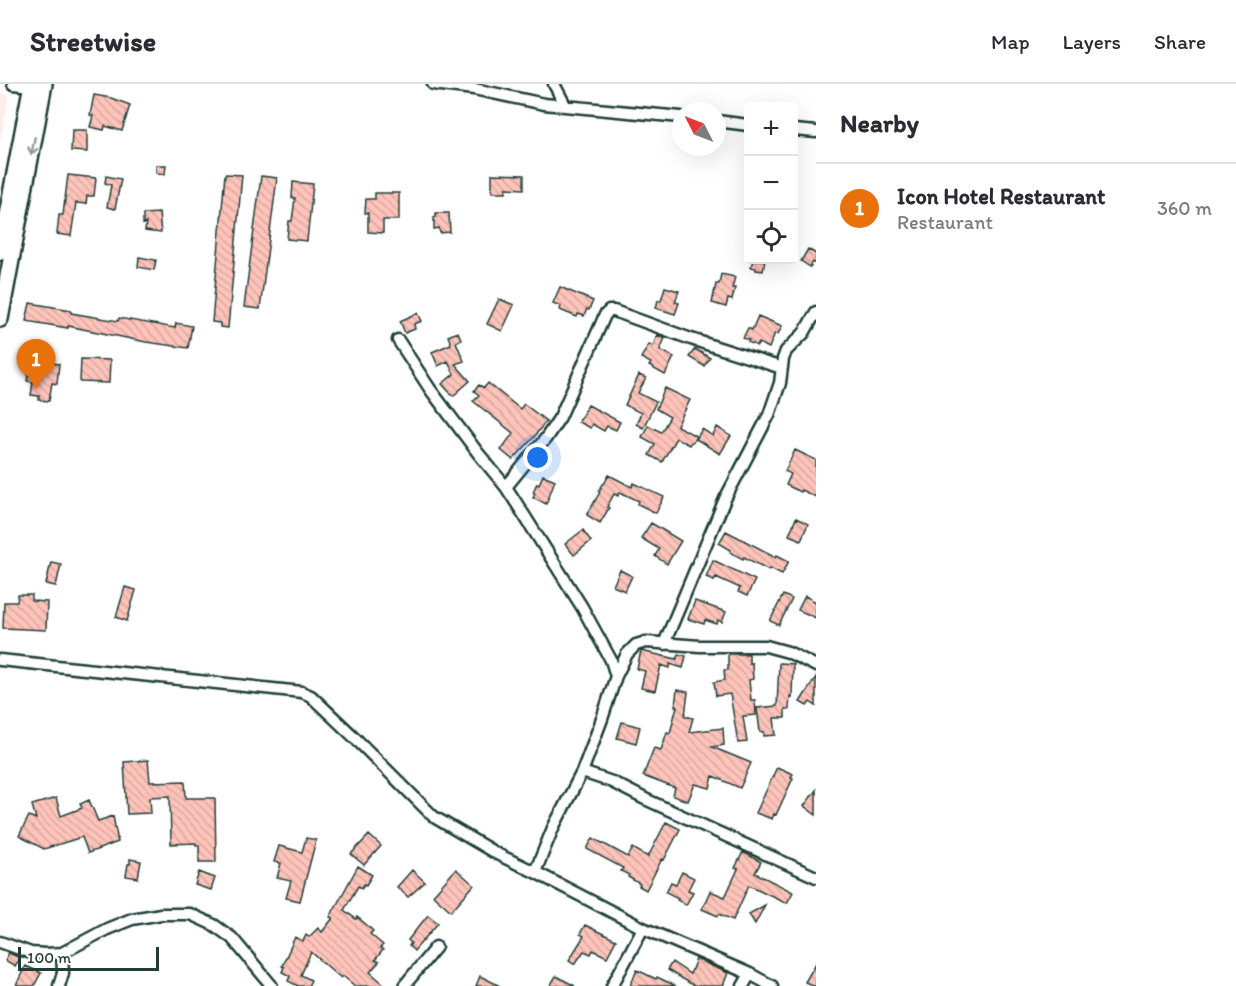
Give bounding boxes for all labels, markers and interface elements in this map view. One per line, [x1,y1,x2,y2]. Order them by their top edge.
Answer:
text: Streetwise [30,24,156,58]
text: Map [991,29,1030,54]
text: Layers [1063,29,1121,54]
text: Share [1154,29,1206,54]
north arrow [672,102,726,156]
map controls [744,102,798,264]
button: + [744,102,798,156]
text: Nearby [840,107,919,139]
one-way arrow [27,135,38,155]
button: − [744,156,798,210]
text: Icon Hotel Restaurant [897,183,1105,210]
text: 1 [855,196,864,220]
text: 360 m [1157,196,1212,220]
button: locate [744,210,798,264]
text: Restaurant [897,210,993,234]
pin: 1 [16,340,56,389]
your location [523,443,552,472]
scale bar [18,944,159,972]
text: 100 m [27,948,71,967]

